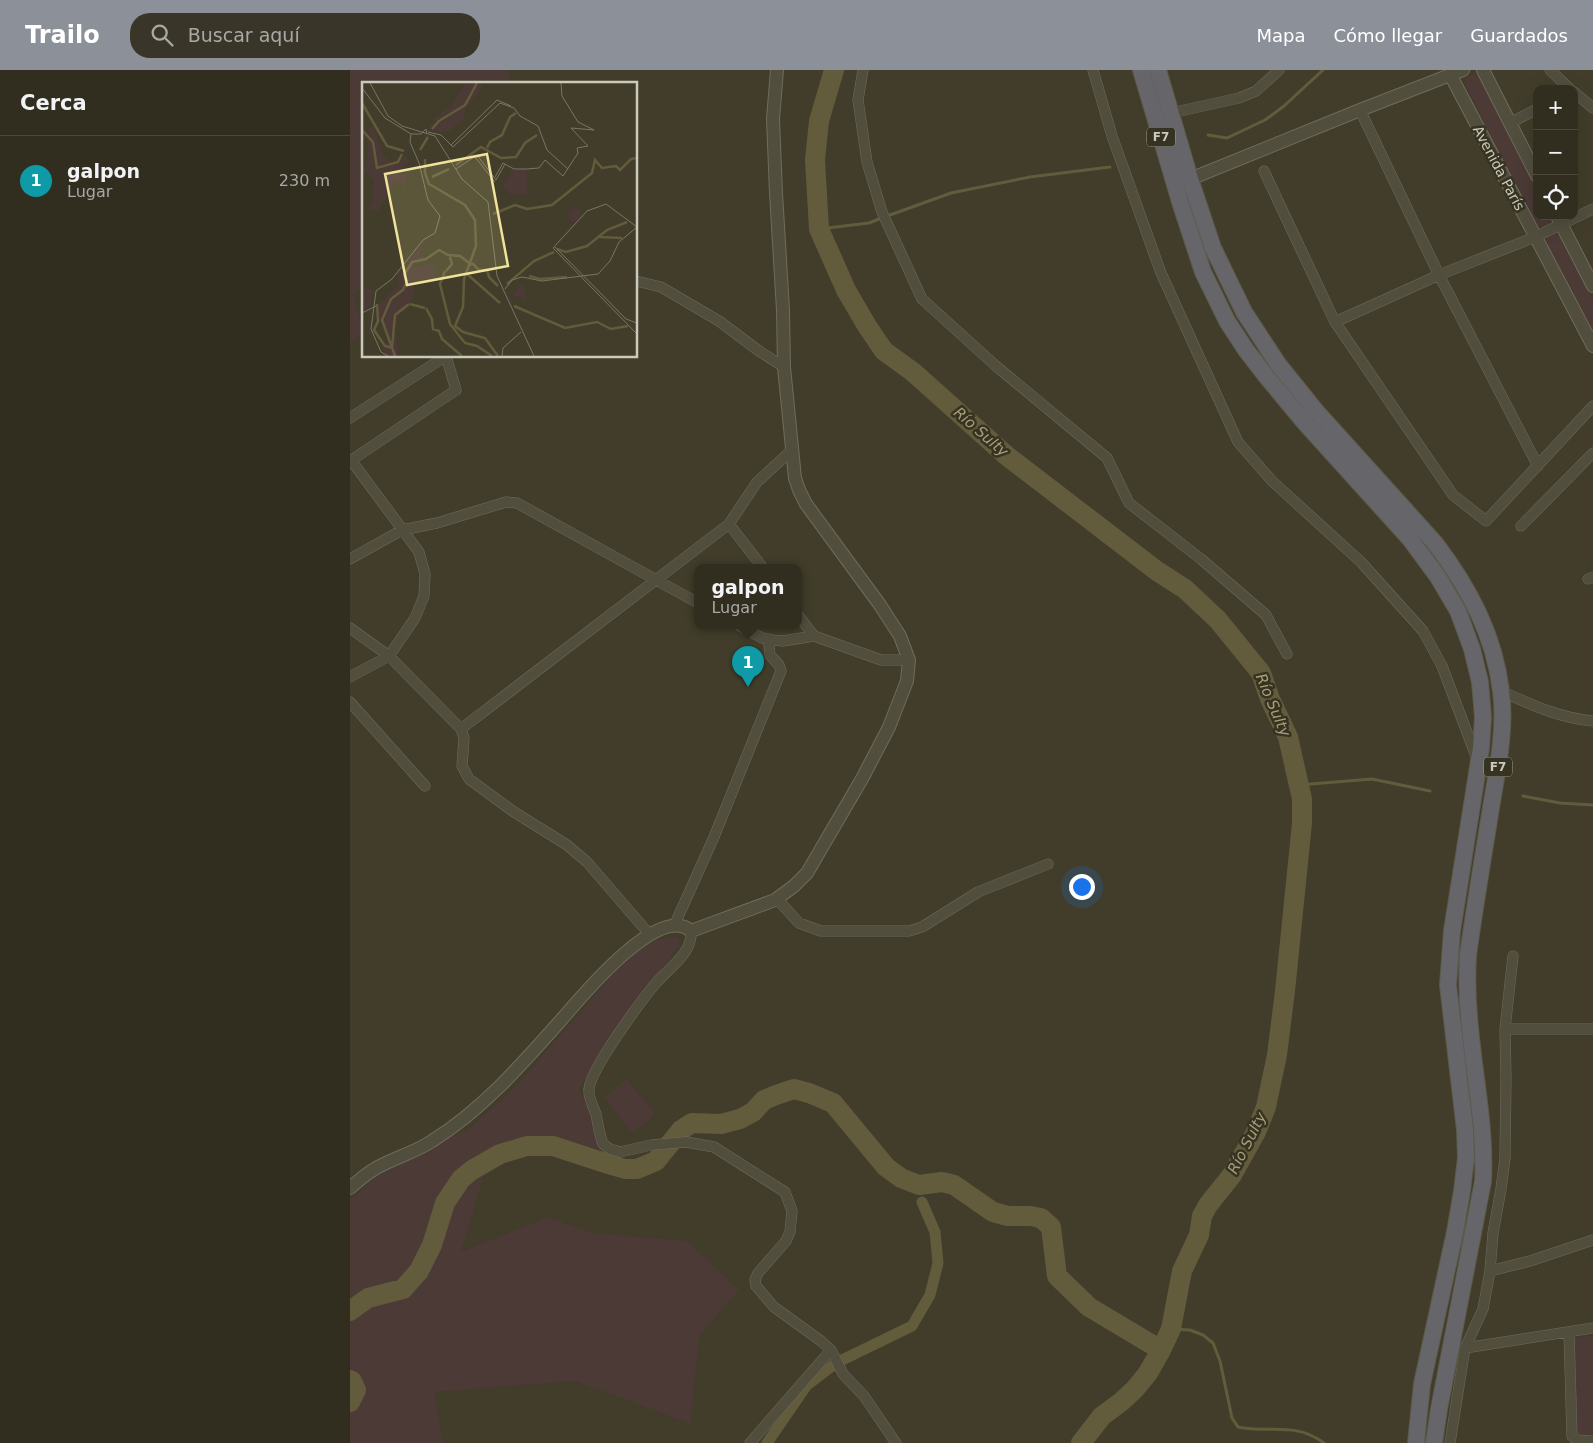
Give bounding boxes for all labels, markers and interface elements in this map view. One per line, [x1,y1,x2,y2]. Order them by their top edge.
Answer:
search box [130,13,480,58]
text: Trailo [25,21,100,49]
icon: search [148,21,176,49]
text: Buscar aquí [188,24,300,46]
text: Mapa [1256,25,1305,46]
text: Cómo llegar [1333,25,1442,46]
text: Guardados [1470,25,1568,46]
inset map [362,82,638,358]
map controls [1533,85,1578,220]
button: + [1533,85,1578,130]
text: Cerca [20,91,87,115]
street label: Avenida París [1470,123,1528,213]
road number: F7 [1147,128,1175,146]
button: − [1533,130,1578,175]
text: galpon [67,160,140,182]
text: 1 [30,171,42,190]
text: 230 m [279,171,330,190]
button: locate [1533,175,1578,220]
text: Lugar [67,182,112,201]
water label: Río Sulty [950,403,1013,461]
popup [694,564,802,629]
text: galpon [711,576,785,598]
text: Lugar [711,598,757,617]
pin: 1 [732,646,764,687]
water label: Río Sulty [1252,671,1295,740]
road number: F7 [1484,758,1512,776]
your location [1069,874,1095,900]
water label: Río Sulty [1224,1108,1271,1177]

